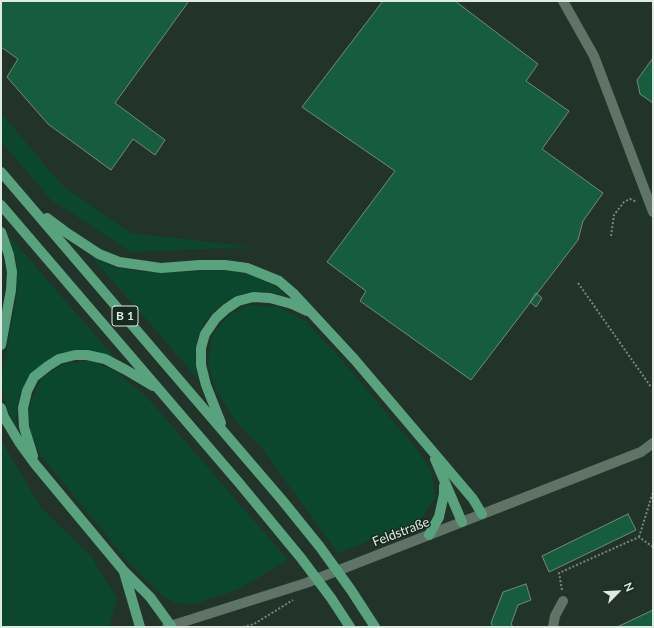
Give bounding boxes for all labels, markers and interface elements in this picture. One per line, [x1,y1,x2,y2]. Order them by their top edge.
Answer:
road number: B 1 [112,306,138,326]
street label: Feldstraße [370,514,432,550]
north arrow [598,572,638,612]
text: N [622,580,637,593]

